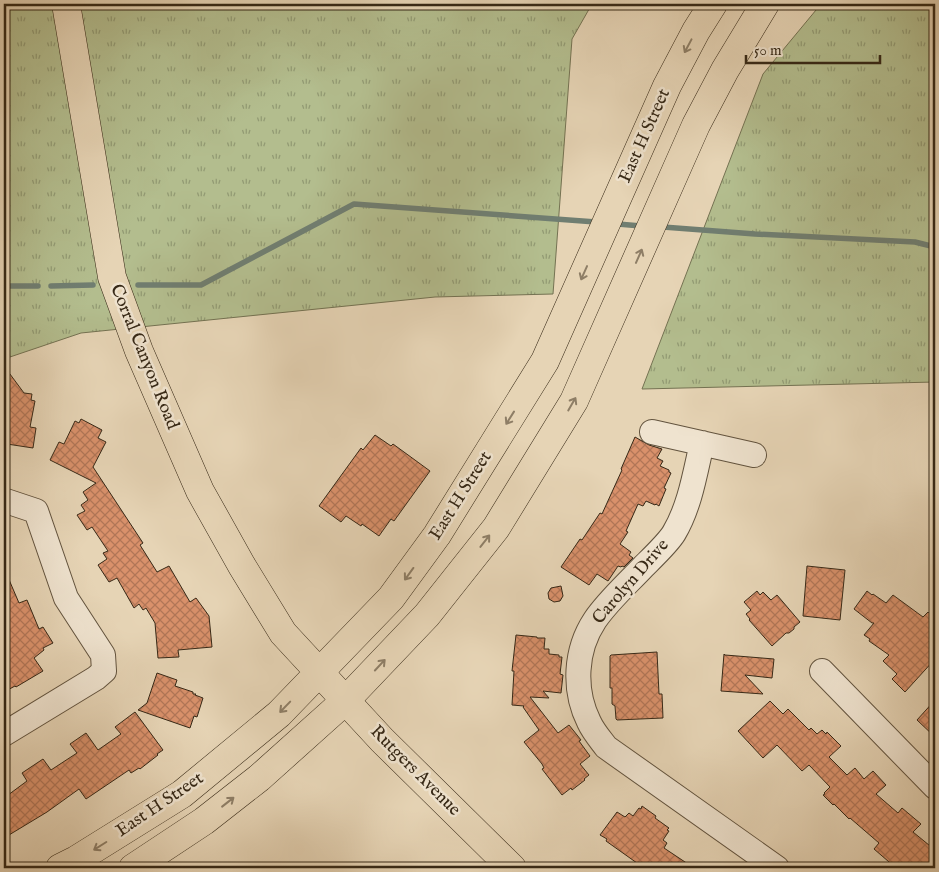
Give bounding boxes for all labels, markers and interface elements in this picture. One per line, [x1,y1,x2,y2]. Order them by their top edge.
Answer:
scale bar [746,32,880,64]
one-way arrow [683,38,692,53]
text: 50 m [754,41,782,60]
street label: East H Street [614,85,676,187]
one-way arrow [634,249,644,264]
one-way arrow [579,265,589,280]
street label: Corral Canyon Road [104,281,184,433]
one-way arrow [567,396,577,411]
one-way arrow [505,410,515,424]
street label: East H Street [425,447,497,545]
street label: Carolyn Drive [588,534,674,630]
one-way arrow [480,535,491,548]
one-way arrow [403,567,414,580]
one-way arrow [374,658,386,671]
one-way arrow [279,701,292,713]
street label: Rutgers Avenue [365,721,465,821]
street label: East H Street [112,767,208,843]
one-way arrow [222,797,235,808]
one-way arrow [93,841,107,851]

